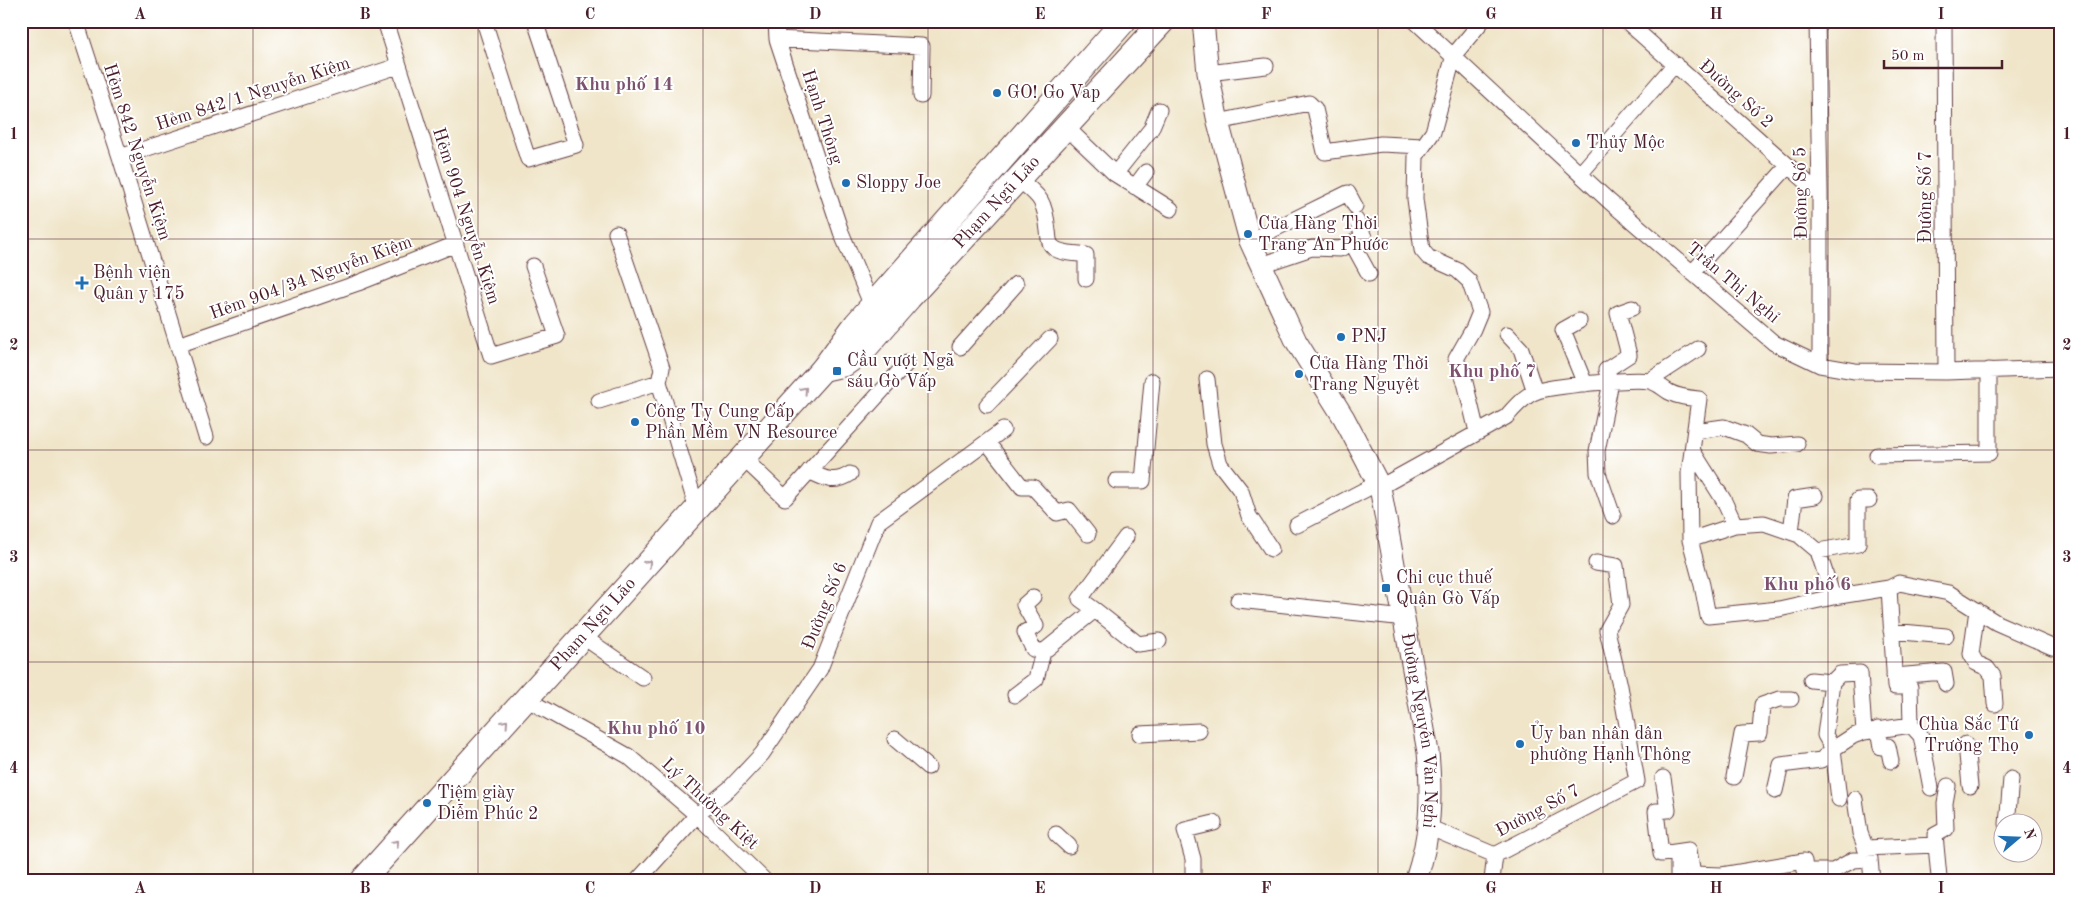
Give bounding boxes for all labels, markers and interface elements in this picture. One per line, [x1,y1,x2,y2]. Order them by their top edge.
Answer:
text: A [134,7,146,23]
text: B [359,7,371,23]
text: C [585,7,595,23]
text: D [809,7,821,23]
text: E [1034,7,1046,23]
text: F [1261,7,1272,23]
text: G [1485,7,1497,23]
text: H [1709,7,1723,23]
text: I [1937,7,1945,23]
scale bar [1884,38,2001,70]
text: 50 m [1891,49,1925,64]
street label: Hẻm 842/1 Nguyễn Kiệm [153,52,352,134]
street label: Đường Số 2 [1696,56,1777,132]
street label: Hẻm 842 Nguyễn Kiệm [100,61,176,243]
street label: Hạnh Thông [798,67,846,167]
district label: Khu phố 14 [575,75,673,95]
place label: GO! Go Vap [1007,84,1100,102]
marker: GO! Go Vap [991,87,1003,99]
street label: Hẻm 904 Nguyễn Kiệm [429,125,505,307]
text: 1 [9,127,19,143]
text: 1 [2062,127,2072,143]
place label: Thủy Mộc [1586,134,1665,152]
marker: Thủy Mộc [1570,137,1582,149]
street label: Đường Số 5 [1790,147,1811,239]
street label: Đường Số 7 [1916,151,1935,243]
street label: Phạm Ngũ Lão [950,152,1044,252]
place label: Sloppy Joe [856,174,941,192]
marker: Sloppy Joe [840,177,852,189]
place label: Cửa Hàng Thời Trang An Phước [1258,215,1389,254]
marker: Cửa Hàng Thời Trang An Phước [1242,228,1254,240]
street label: Hẻm 904/34 Nguyễn Kiệm [207,231,414,323]
street label: Trần Thị Nghỉ [1683,237,1785,327]
place label: Bệnh viện Quân y 175 [93,264,185,303]
marker: Bệnh viện Quân y 175 [75,276,89,290]
place label: PNJ [1351,328,1387,346]
marker: PNJ [1335,331,1347,343]
text: 2 [9,338,19,354]
text: 2 [2062,338,2072,354]
place label: Cầu vượt Ngã sáu Gò Vấp [847,349,955,391]
place label: Cửa Hàng Thời Trang Nguyệt [1309,355,1429,394]
district label: Khu phố 7 [1448,362,1536,382]
marker: Cầu vượt Ngã sáu Gò Vấp [831,365,843,377]
marker: Cửa Hàng Thời Trang Nguyệt [1293,368,1305,380]
one-way arrow [798,386,807,395]
place label: Công Ty Cung Cấp Phần Mềm VN Resource [645,402,837,442]
marker: Công Ty Cung Cấp Phần Mềm VN Resource [629,416,641,428]
text: 3 [9,550,19,566]
text: 3 [2062,550,2072,566]
one-way arrow [642,559,651,568]
street label: Đường Số 6 [798,559,851,652]
place label: Chi cục thuế Quận Gò Vấp [1396,568,1500,608]
street label: Phạm Ngũ Lão [547,574,640,674]
district label: Khu phố 6 [1763,575,1851,595]
marker: Chi cục thuế Quận Gò Vấp [1380,582,1392,594]
street label: Đường Nguyễn Văn Nghi [1398,631,1439,829]
place label: Chùa Sắc Tứ Trường Thọ [1918,713,2019,755]
one-way arrow [499,719,508,728]
district label: Khu phố 10 [607,719,705,739]
place label: Ủy ban nhân dân phường Hạnh Thông [1530,720,1691,764]
marker: Chùa Sắc Tứ Trường Thọ [2023,729,2035,741]
marker: Ủy ban nhân dân phường Hạnh Thông [1514,738,1526,750]
street label: Lý Thường Kiệt [658,755,762,853]
text: 4 [9,761,19,777]
text: 4 [2062,761,2072,777]
street label: Đường Số 7 [1493,780,1583,841]
place label: Tiệm giày Diễm Phúc 2 [437,784,538,823]
marker: Tiệm giày Diễm Phúc 2 [421,797,433,809]
north arrow [1994,814,2044,864]
text: N [2021,827,2038,842]
one-way arrow [390,840,399,849]
text: A [134,881,146,897]
text: B [359,881,371,897]
text: C [585,881,595,897]
text: D [809,881,821,897]
text: E [1034,881,1046,897]
text: F [1261,881,1272,897]
text: G [1485,881,1497,897]
text: H [1709,881,1723,897]
text: I [1937,881,1945,897]

